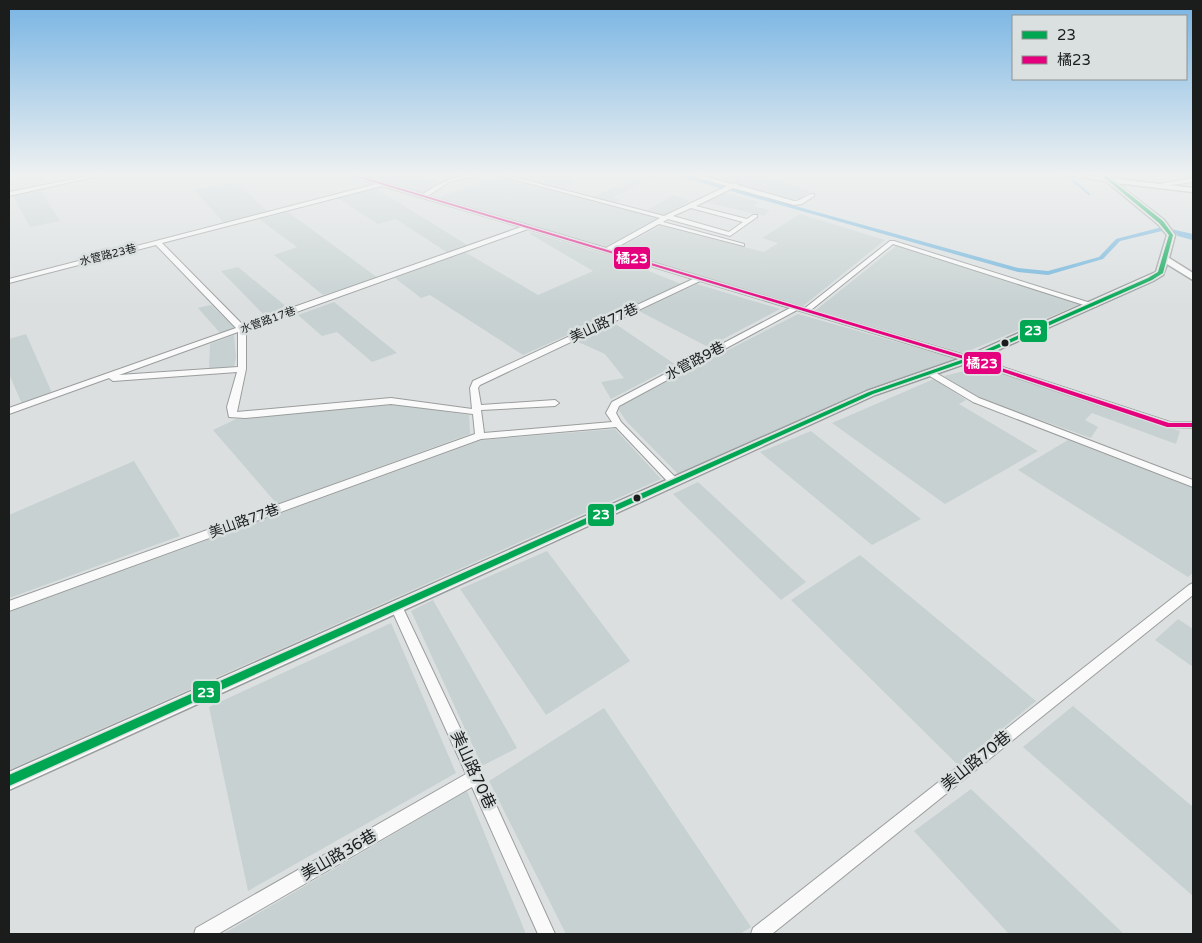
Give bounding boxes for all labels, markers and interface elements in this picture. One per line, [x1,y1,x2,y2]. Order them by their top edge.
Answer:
legend [1012,15,1187,80]
text: 23 [1057,26,1076,44]
text: 橘23 [1057,51,1091,69]
street label: 水管路23巷 [78,242,138,268]
line badge: 橘23 [613,246,651,270]
text: 橘23 [616,250,648,267]
street label: 美山路77巷 [567,300,641,346]
street label: 水管路17巷 [239,304,297,336]
line badge: 23 [1019,319,1048,343]
text: 23 [1024,322,1042,339]
street label: 水管路9巷 [662,338,728,384]
unlabelled marker [1000,338,1010,348]
line badge: 橘23 [963,351,1002,375]
text: 橘23 [966,355,998,372]
unlabelled marker [632,493,642,503]
street label: 美山路77巷 [207,500,281,542]
line badge: 23 [587,503,615,527]
text: 23 [592,506,610,523]
line badge: 23 [192,680,221,704]
text: 23 [197,684,215,701]
street label: 美山路70巷 [937,727,1015,795]
street label: 美山路70巷 [446,728,500,812]
street label: 美山路36巷 [298,825,380,885]

